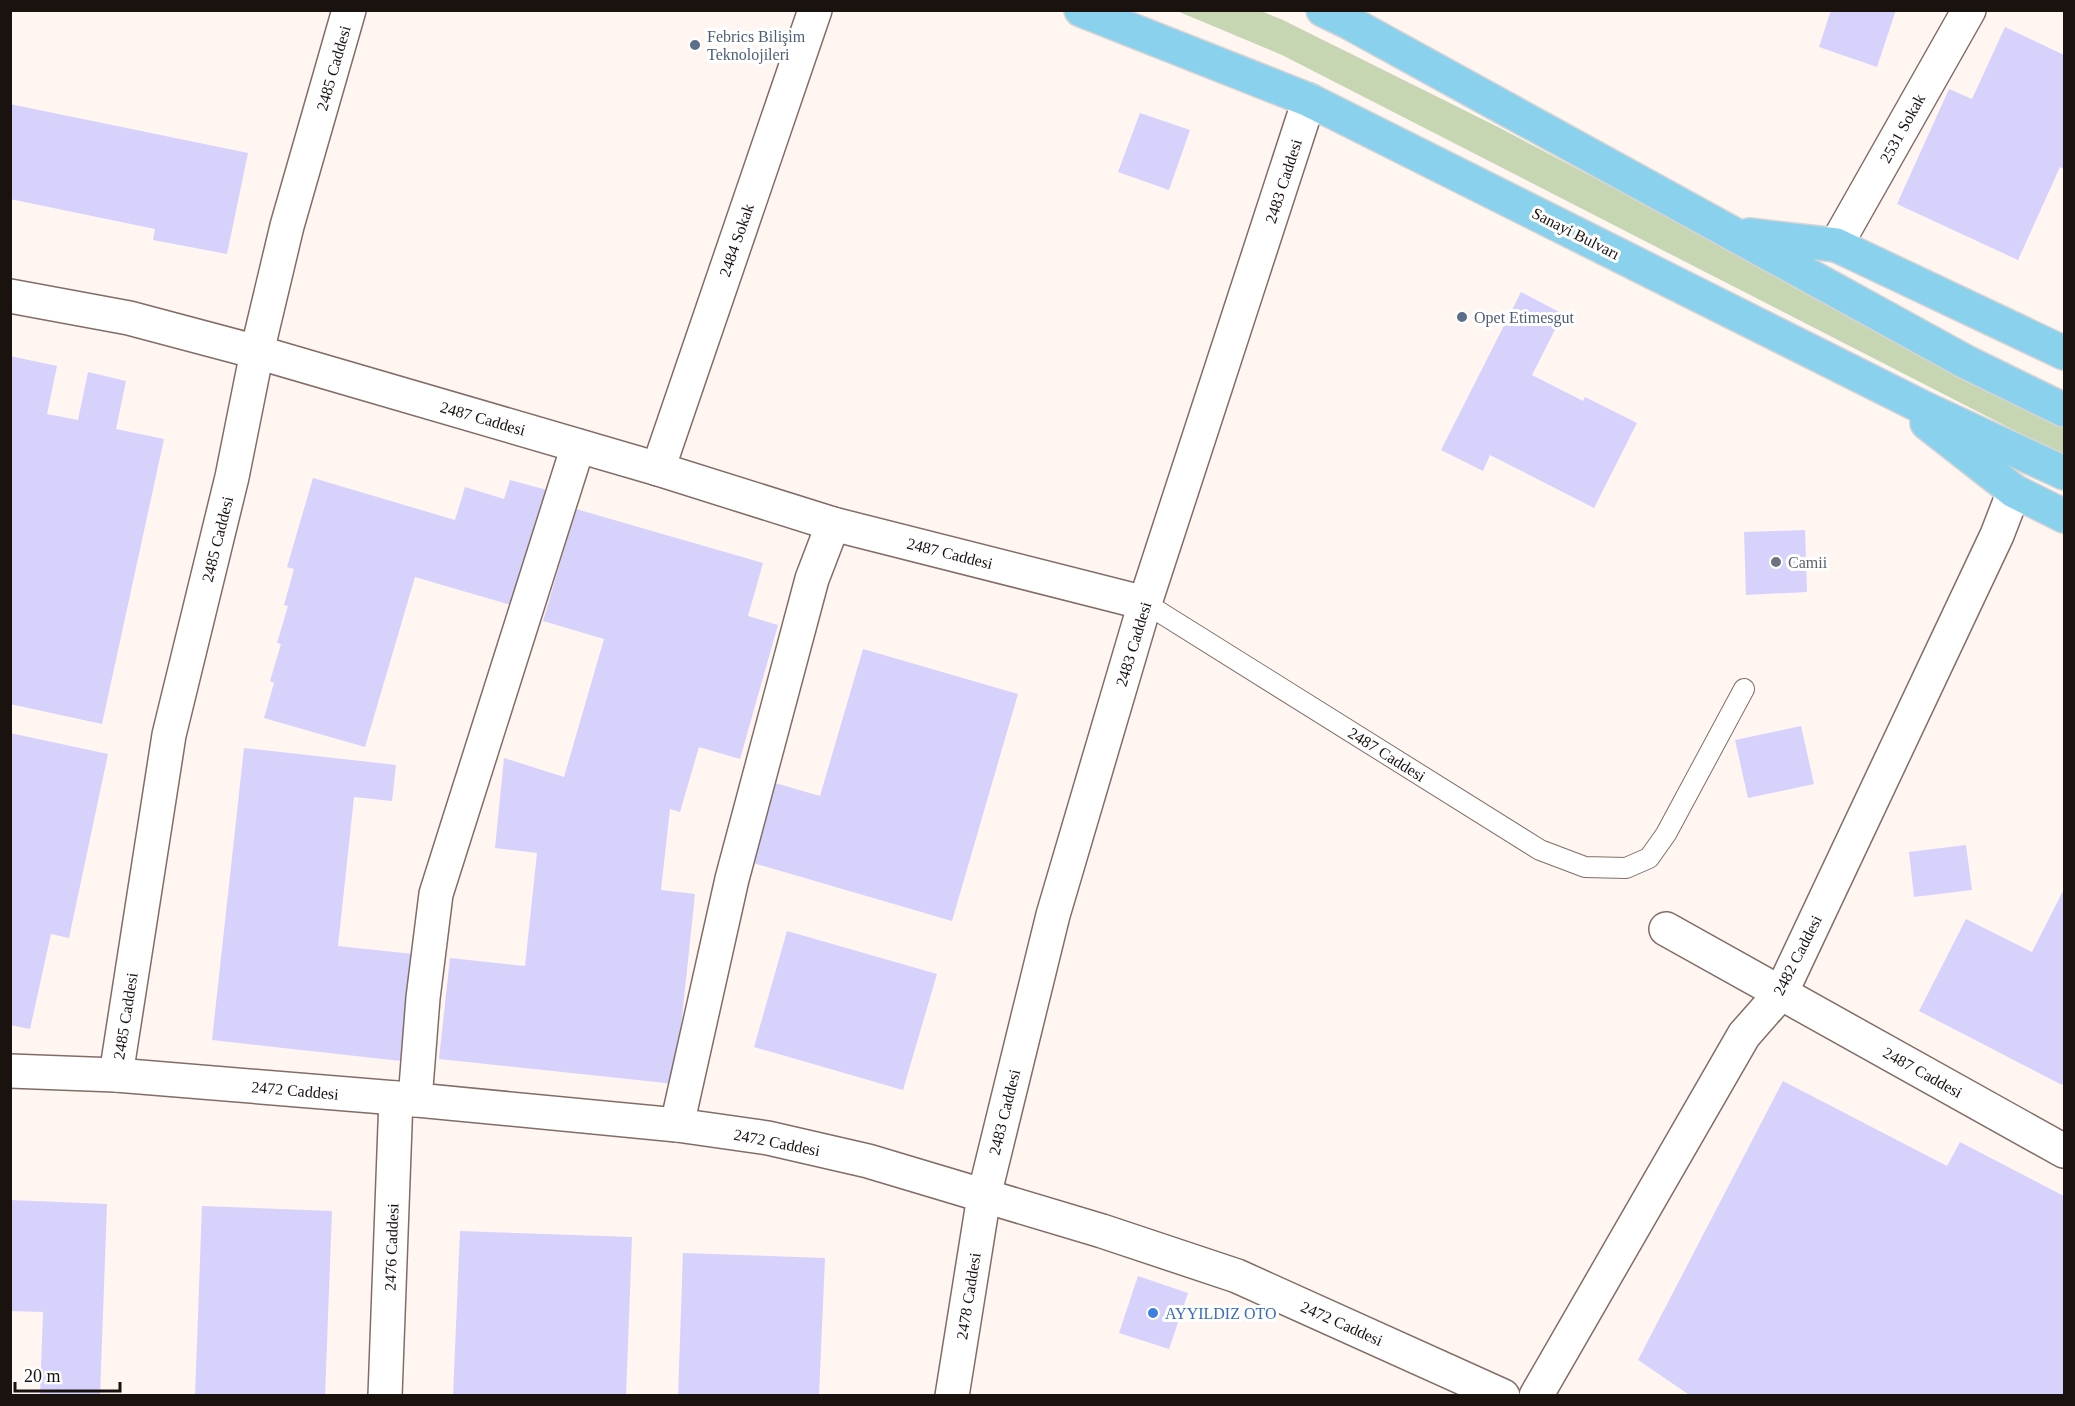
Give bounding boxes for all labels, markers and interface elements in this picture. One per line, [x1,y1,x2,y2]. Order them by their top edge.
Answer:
street label: 2485 Caddesi [313,23,354,113]
place label: Febrics Bilişim Teknolojileri [707,28,806,64]
marker: Febrics Bilişim Teknolojileri [688,38,702,52]
street label: 2531 Sokak [1877,91,1928,166]
street label: 2483 Caddesi [1262,136,1305,225]
street label: 2484 Sokak [716,201,757,279]
street label: Sanayi Bulvarı [1529,204,1623,264]
place label: Opet Etimesgut [1474,309,1575,327]
marker: Opet Etimesgut [1455,310,1469,324]
street label: 2487 Caddesi [438,398,528,439]
street label: 2485 Caddesi [199,494,236,584]
street label: 2487 Caddesi [905,535,995,572]
place label: Camii [1788,554,1828,571]
marker: Camii [1769,555,1783,569]
street label: 2483 Caddesi [1113,599,1155,688]
street label: 2487 Caddesi [1345,724,1429,785]
street label: 2482 Caddesi [1770,912,1825,998]
street label: 2485 Caddesi [110,971,141,1061]
street label: 2487 Caddesi [1880,1044,1966,1101]
street label: 2483 Caddesi [986,1067,1023,1157]
street label: 2472 Caddesi [251,1078,340,1103]
street label: 2472 Caddesi [732,1126,822,1159]
street label: 2476 Caddesi [381,1202,402,1291]
street label: 2478 Caddesi [953,1251,984,1341]
street label: 2472 Caddesi [1298,1298,1386,1349]
place label: AYYILDIZ OTO [1165,1305,1277,1322]
marker: AYYILDIZ OTO [1146,1306,1160,1320]
scale bar [15,1355,120,1393]
text: 20 m [24,1366,61,1386]

